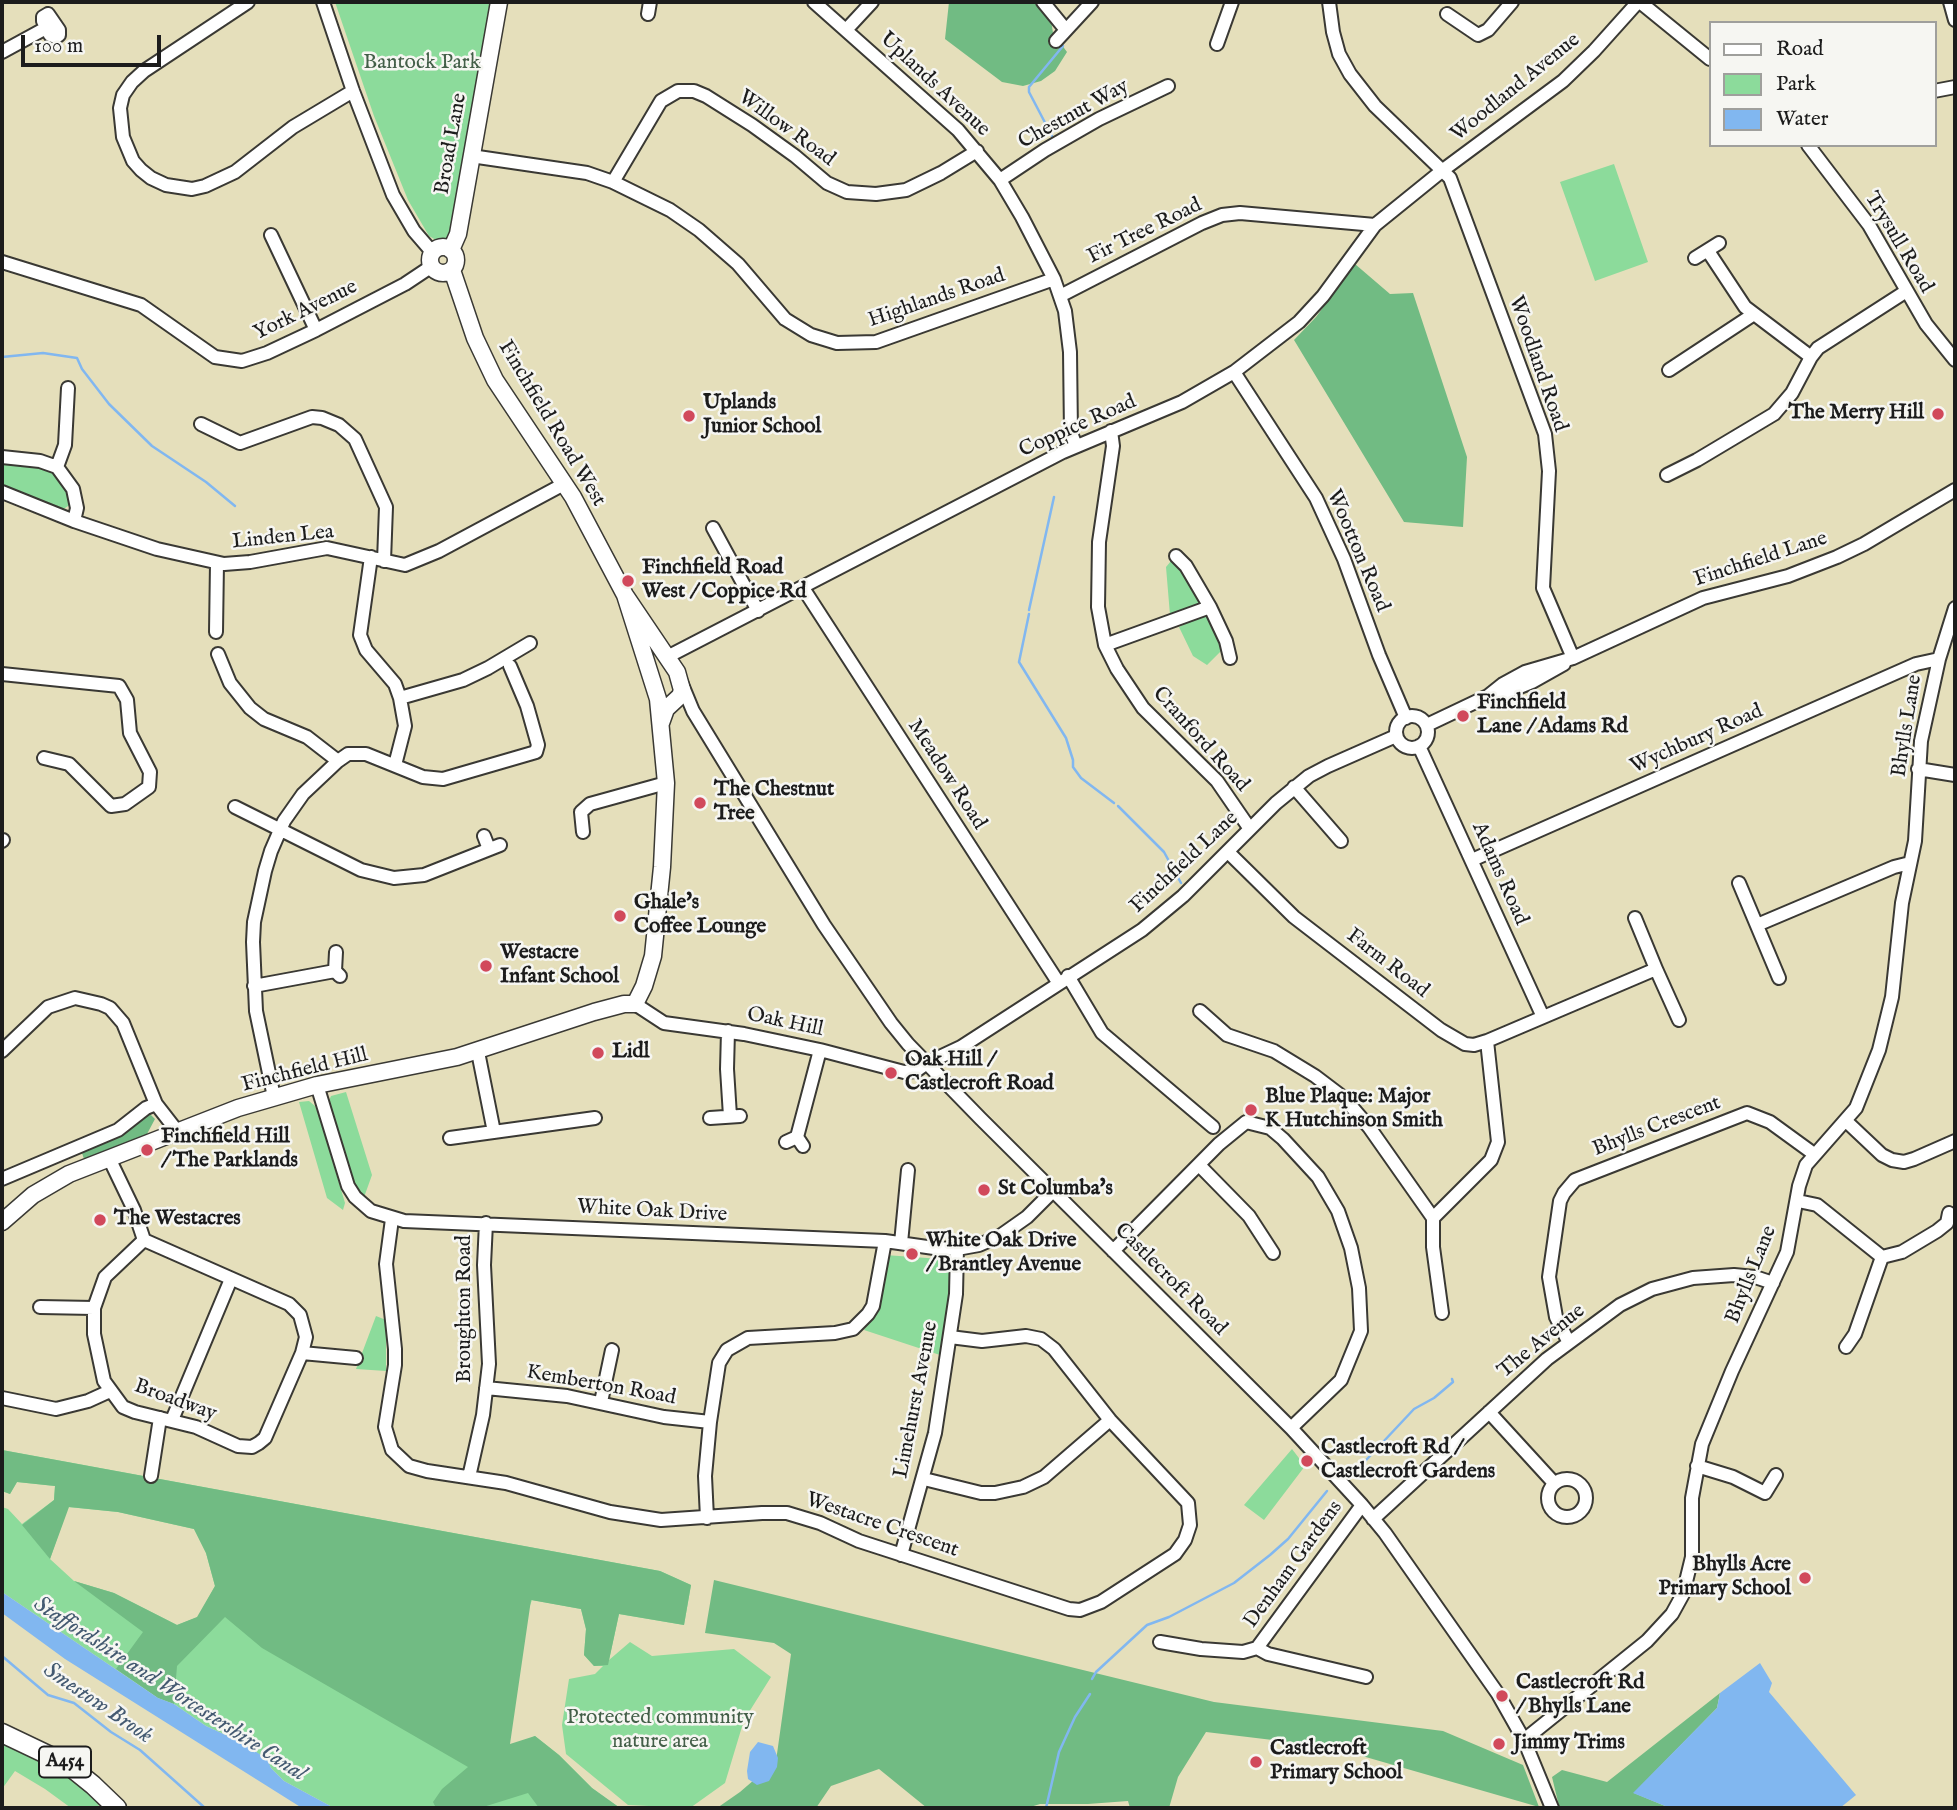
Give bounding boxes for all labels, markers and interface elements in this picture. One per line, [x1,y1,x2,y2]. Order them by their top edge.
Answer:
scale bar [24,21,164,65]
legend [1708,21,1936,147]
street label: Uplands Avenue [874,27,994,143]
street label: Woodland Avenue [1446,28,1586,148]
text: 100 m [34,33,83,60]
text: Road [1776,36,1823,63]
park label: Bantock Park [363,51,481,77]
text: Park [1776,71,1816,98]
street label: Chestnut Way [1015,74,1133,156]
street label: Willow Road [732,85,840,173]
street label: Broad Lane [431,91,473,197]
text: Water [1776,106,1828,133]
street label: Trysull Road [1858,188,1938,298]
street label: Fir Tree Road [1084,194,1206,270]
street label: Highlands Road [865,264,1009,334]
street label: York Avenue [250,275,362,347]
street label: Woodland Road [1502,293,1572,435]
street label: Finchfield Road West [492,337,610,511]
street label: Coppice Road [1016,390,1140,464]
place label: Uplands Junior School [703,391,821,441]
place label: The Merry Hill [1789,401,1924,427]
marker: The Merry Hill [1930,406,1946,422]
marker: Uplands Junior School [681,408,697,424]
street label: Wootton Road [1320,486,1394,616]
street label: Linden Lea [231,520,335,556]
street label: Finchfield Lane [1691,527,1831,593]
place label: Finchfield Road West / Coppice Rd [642,556,806,606]
marker: Finchfield Road West / Coppice Rd [620,573,636,589]
street label: Bhylls Lane [1887,673,1929,779]
street label: Cranford Road [1146,682,1254,798]
place label: Finchfield Lane / Adams Rd [1477,691,1628,741]
street label: Wychbury Road [1627,700,1767,780]
marker: Finchfield Lane / Adams Rd [1455,708,1471,724]
street label: Meadow Road [901,715,991,835]
place label: The Chestnut Tree [714,778,834,828]
marker: The Chestnut Tree [692,795,708,811]
street label: Finchfield Lane [1126,807,1244,919]
street label: Adams Road [1465,819,1533,929]
place label: Ghale's Coffee Lounge [634,891,766,941]
marker: Ghale's Coffee Lounge [612,908,628,924]
street label: Farm Road [1341,924,1433,1004]
place label: Westacre Infant School [500,941,619,991]
marker: Westacre Infant School [478,958,494,974]
street label: Oak Hill [744,1003,826,1043]
place label: Lidl [612,1040,649,1066]
street label: Finchfield Hill [239,1043,371,1099]
marker: Lidl [590,1045,606,1061]
place label: Oak Hill / Castlecroft Road [905,1048,1054,1098]
marker: Oak Hill / Castlecroft Road [883,1065,899,1081]
place label: Blue Plaque: Major K Hutchinson Smith [1265,1085,1443,1135]
street label: Bhylls Crescent [1589,1091,1725,1163]
marker: Blue Plaque: Major K Hutchinson Smith [1243,1102,1259,1118]
place label: Finchfield Hill / The Parklands [161,1125,298,1175]
marker: Finchfield Hill / The Parklands [139,1142,155,1158]
place label: St Columba's [998,1177,1113,1203]
marker: St Columba's [976,1182,992,1198]
street label: White Oak Drive [576,1195,728,1229]
place label: The Westacres [114,1207,241,1233]
marker: The Westacres [92,1212,108,1228]
street label: Castlecroft Road [1108,1218,1232,1342]
street label: Bhylls Lane [1721,1222,1783,1328]
place label: White Oak Drive / Brantley Avenue [926,1229,1081,1279]
street label: Broughton Road [453,1235,479,1383]
marker: White Oak Drive / Brantley Avenue [904,1246,920,1262]
street label: The Avenue [1493,1299,1591,1385]
street label: Limehurst Avenue [889,1319,945,1481]
street label: Kemberton Road [524,1360,678,1412]
street label: Broadway [130,1374,220,1428]
place label: Castlecroft Rd / Castlecroft Gardens [1321,1436,1495,1486]
marker: Castlecroft Rd / Castlecroft Gardens [1299,1453,1315,1469]
street label: Westacre Crescent [802,1488,962,1564]
street label: Denham Gardens [1239,1496,1349,1634]
place label: Bhylls Acre Primary School [1658,1553,1791,1603]
marker: Bhylls Acre Primary School [1797,1570,1813,1586]
water label: Staffordshire and Worcestershire Canal [28,1591,310,1789]
water label: Smestow Brook [37,1657,157,1751]
place label: Castlecroft Rd / Bhylls Lane [1516,1671,1644,1721]
marker: Castlecroft Rd / Bhylls Lane [1494,1688,1510,1704]
park label: Protected community nature area [566,1706,754,1756]
place label: Jimmy Trims [1513,1731,1625,1757]
marker: Jimmy Trims [1491,1736,1507,1752]
place label: Castlecroft Primary School [1270,1737,1403,1787]
road number: A454 [39,1746,91,1778]
marker: Castlecroft Primary School [1248,1754,1264,1770]

